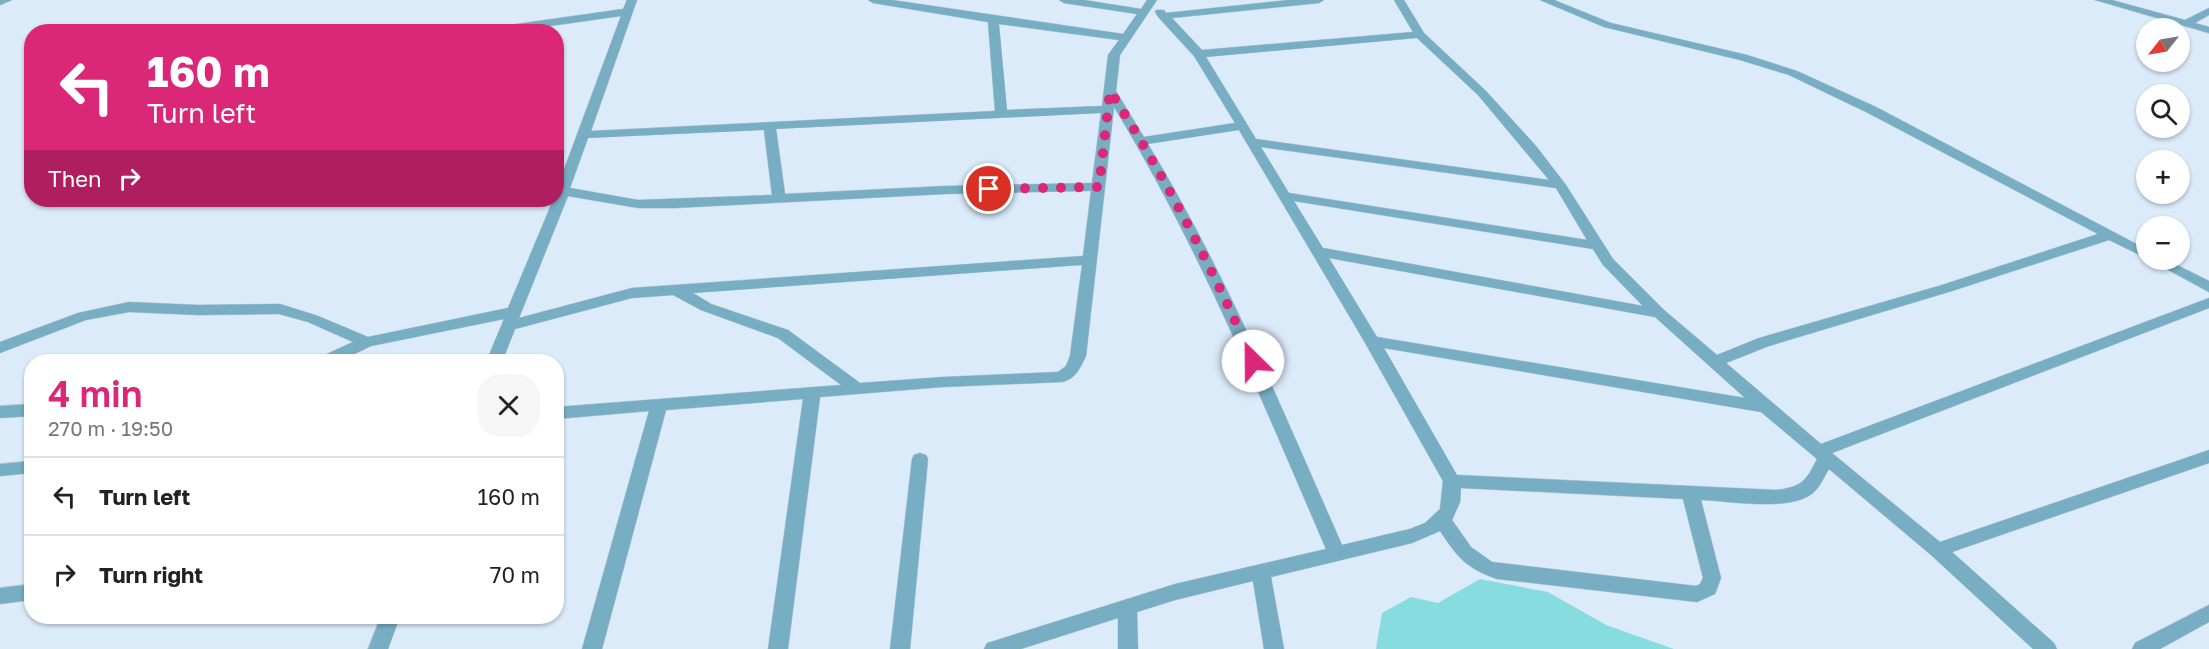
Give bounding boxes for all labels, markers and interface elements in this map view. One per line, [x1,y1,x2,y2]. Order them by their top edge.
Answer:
north arrow [2136,18,2190,72]
map controls [2136,18,2190,270]
text: 160 m [147,46,270,96]
icon: left [48,48,126,126]
button: search [2136,84,2190,138]
text: Turn left [147,97,256,129]
button: + [2136,150,2190,204]
icon: right [113,162,146,195]
pin [963,163,1014,214]
text: Then [48,165,101,192]
icon: arrive [972,172,1005,205]
button: − [2136,216,2190,270]
position arrow [1221,329,1285,393]
text: 4 min [48,372,143,415]
button: close [477,374,540,437]
text: 270 m · 19:50 [48,416,173,440]
icon: left [48,480,81,513]
text: Turn left [99,483,190,510]
text: 160 m [477,483,540,510]
icon: right [48,558,81,591]
text: Turn right [99,561,203,588]
text: 70 m [490,561,540,588]

